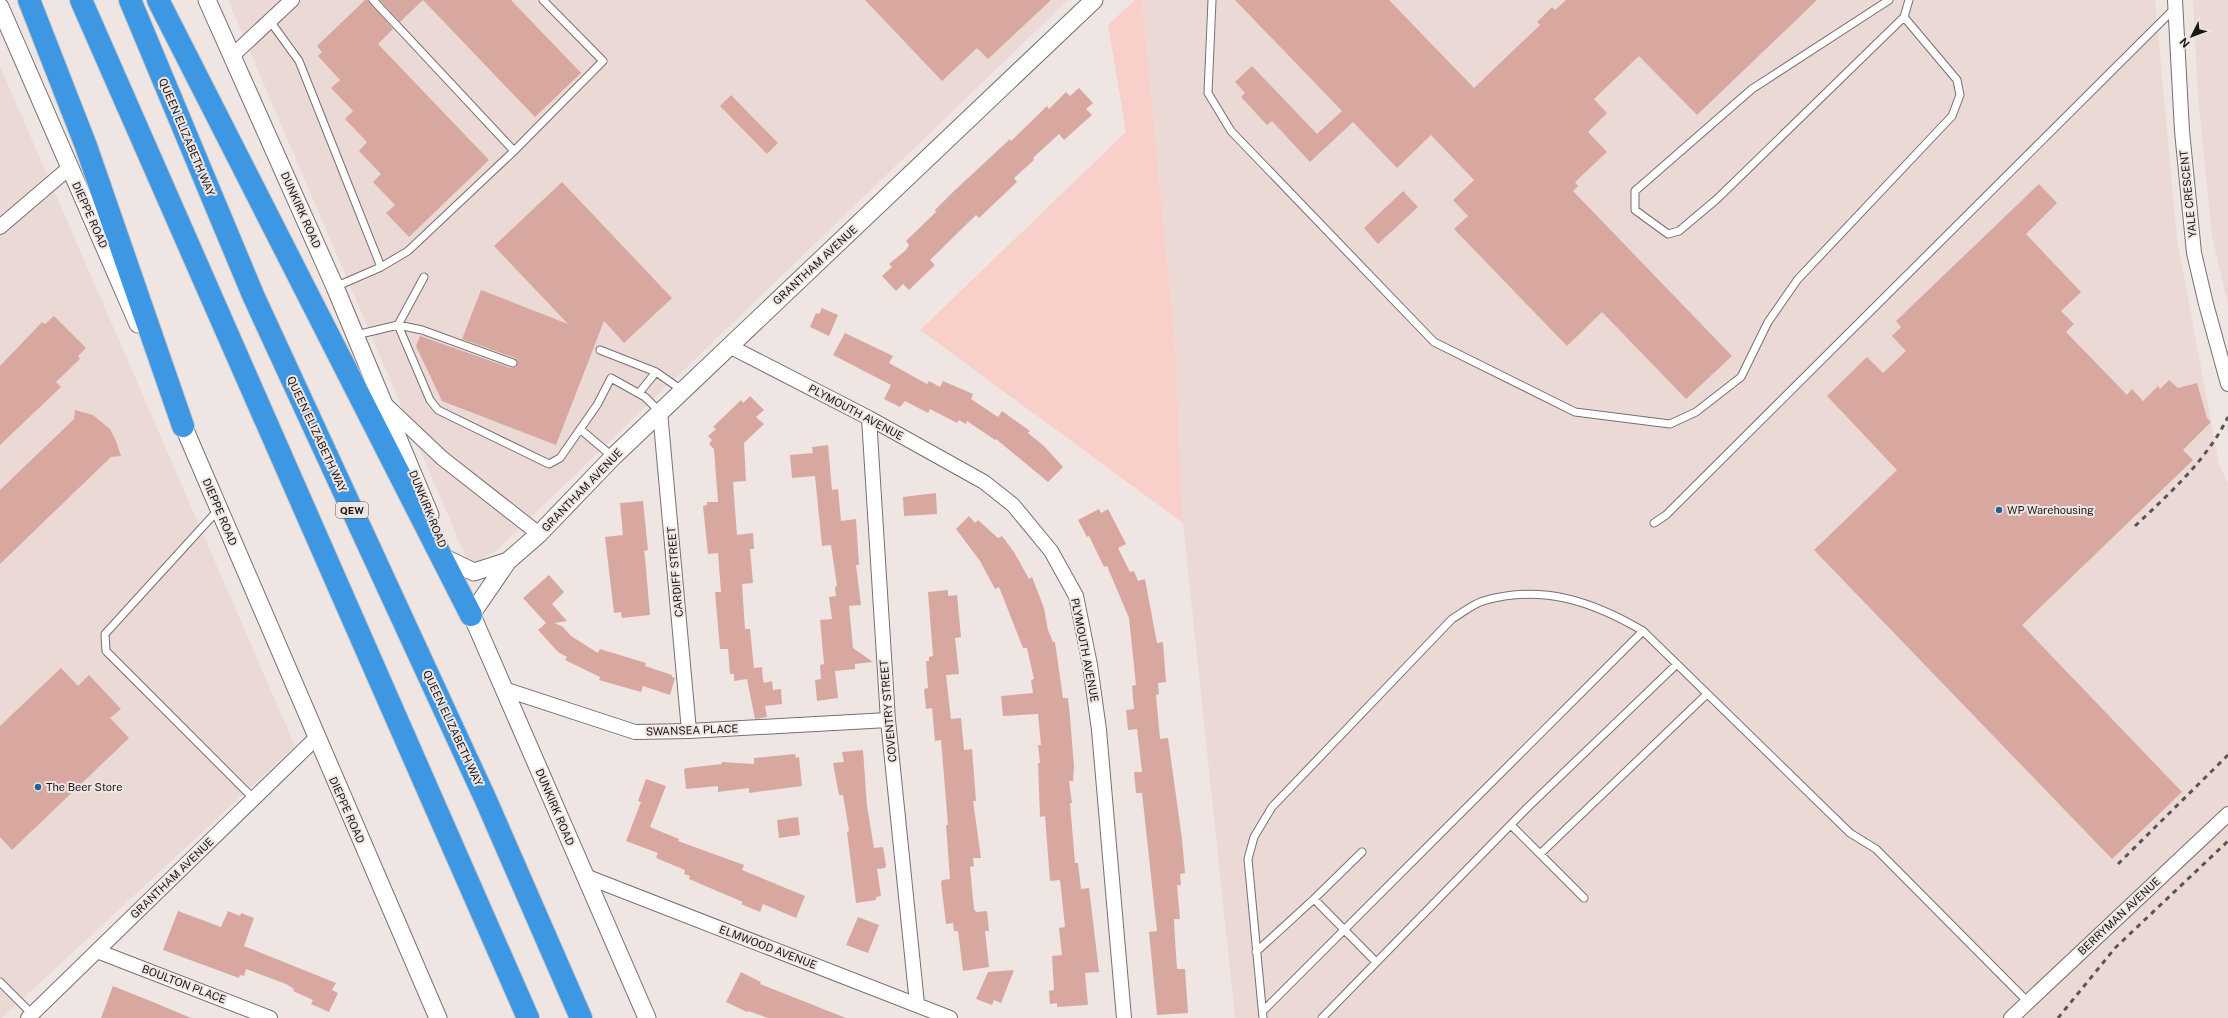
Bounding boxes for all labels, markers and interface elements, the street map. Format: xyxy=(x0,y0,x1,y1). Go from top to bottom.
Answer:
north arrow xyxy=(2172,16,2212,56)
text: N xyxy=(2177,35,2192,50)
street label: QUEEN ELIZABETH WAY xyxy=(157,76,217,198)
street label: YALE CRESCENT xyxy=(2177,149,2199,238)
street label: DUNKIRK ROAD xyxy=(279,170,323,250)
street label: DIEPPE ROAD xyxy=(70,180,110,250)
street label: GRANTHAM AVENUE xyxy=(771,223,860,307)
street label: QUEEN ELIZABETH WAY xyxy=(285,374,349,494)
street label: PLYMOUTH AVENUE xyxy=(807,382,906,442)
street label: GRANTHAM AVENUE xyxy=(539,446,625,534)
street label: DUNKIRK ROAD xyxy=(407,469,449,550)
street label: DIEPPE ROAD xyxy=(200,477,240,548)
road number: QEW xyxy=(336,502,368,518)
place label: WP Warehousing xyxy=(2007,504,2094,516)
marker: WP Warehousing xyxy=(1994,505,2004,515)
street label: CARDIFF STREET xyxy=(665,526,685,618)
street label: PLYMOUTH AVENUE xyxy=(1069,597,1101,703)
street label: COVENTRY STREET xyxy=(878,659,898,763)
street label: QUEEN ELIZABETH WAY xyxy=(421,668,485,788)
street label: SWANSEA PLACE xyxy=(646,722,739,738)
street label: DUNKIRK ROAD xyxy=(533,767,577,848)
street label: DIEPPE ROAD xyxy=(327,775,367,845)
place label: The Beer Store xyxy=(46,781,123,793)
marker: The Beer Store xyxy=(33,782,43,792)
street label: GRANTHAM AVENUE xyxy=(128,835,216,921)
street label: BERRYMAN AVENUE xyxy=(2075,875,2163,957)
street label: ELMWOOD AVENUE xyxy=(718,923,819,971)
street label: BOULTON PLACE xyxy=(140,962,228,1006)

